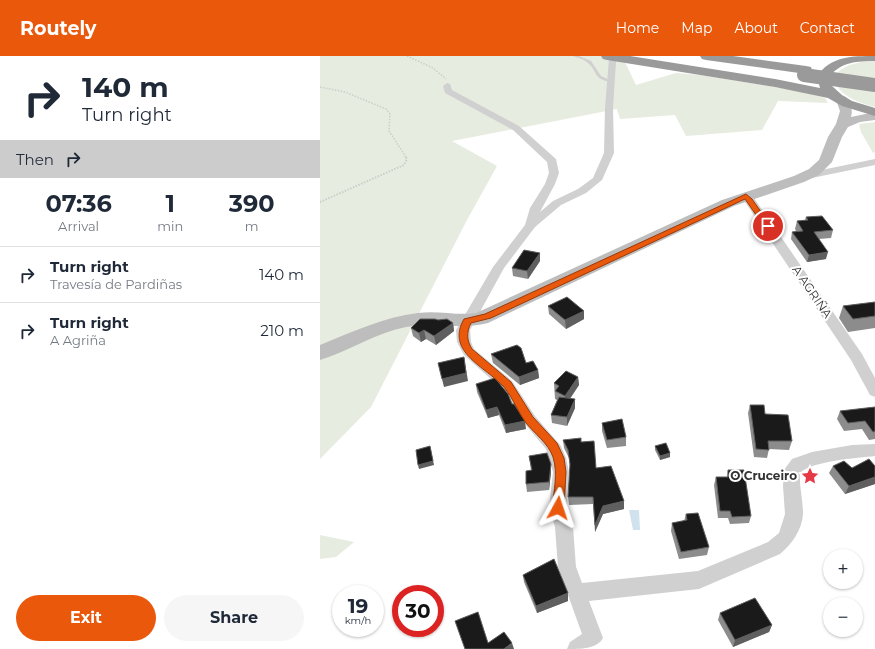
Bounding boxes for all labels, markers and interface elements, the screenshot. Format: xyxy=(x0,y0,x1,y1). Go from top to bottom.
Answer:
text: Routely xyxy=(20,17,96,40)
text: Home xyxy=(616,19,659,37)
text: Map xyxy=(681,19,712,37)
text: About xyxy=(734,19,778,37)
text: Contact xyxy=(800,19,855,37)
text: 140 m xyxy=(82,70,169,104)
icon: right xyxy=(16,72,68,124)
text: Turn right xyxy=(82,104,172,126)
icon: right xyxy=(62,148,84,170)
text: Then xyxy=(16,150,54,169)
text: 07:36 xyxy=(45,189,112,218)
text: 1 xyxy=(166,189,175,218)
text: 390 xyxy=(229,189,275,218)
pin xyxy=(751,209,785,243)
icon: arrive xyxy=(757,215,779,237)
text: Arrival xyxy=(58,218,99,234)
text: min xyxy=(157,218,183,234)
text: m xyxy=(245,218,259,234)
text: Turn right xyxy=(50,257,129,276)
street label: A AGRIÑA xyxy=(789,263,836,321)
icon: right xyxy=(16,264,38,286)
text: 140 m xyxy=(259,265,304,284)
text: Travesía de Pardiñas xyxy=(50,276,182,292)
text: Turn right xyxy=(50,313,129,332)
icon: right xyxy=(16,320,38,342)
text: 210 m xyxy=(260,321,304,340)
text: A Agriña xyxy=(50,332,106,348)
place icon: O Cruceiro xyxy=(800,466,820,486)
place label: O Cruceiro xyxy=(730,468,797,483)
position arrow xyxy=(537,487,579,529)
map controls xyxy=(823,549,863,637)
button: + xyxy=(823,549,863,589)
speed limit sign: 30 xyxy=(392,585,444,637)
text: 19 xyxy=(348,594,368,618)
button: Exit xyxy=(16,595,156,641)
button: Share xyxy=(164,595,304,641)
button: − xyxy=(823,597,863,637)
text: km/h xyxy=(345,614,371,627)

